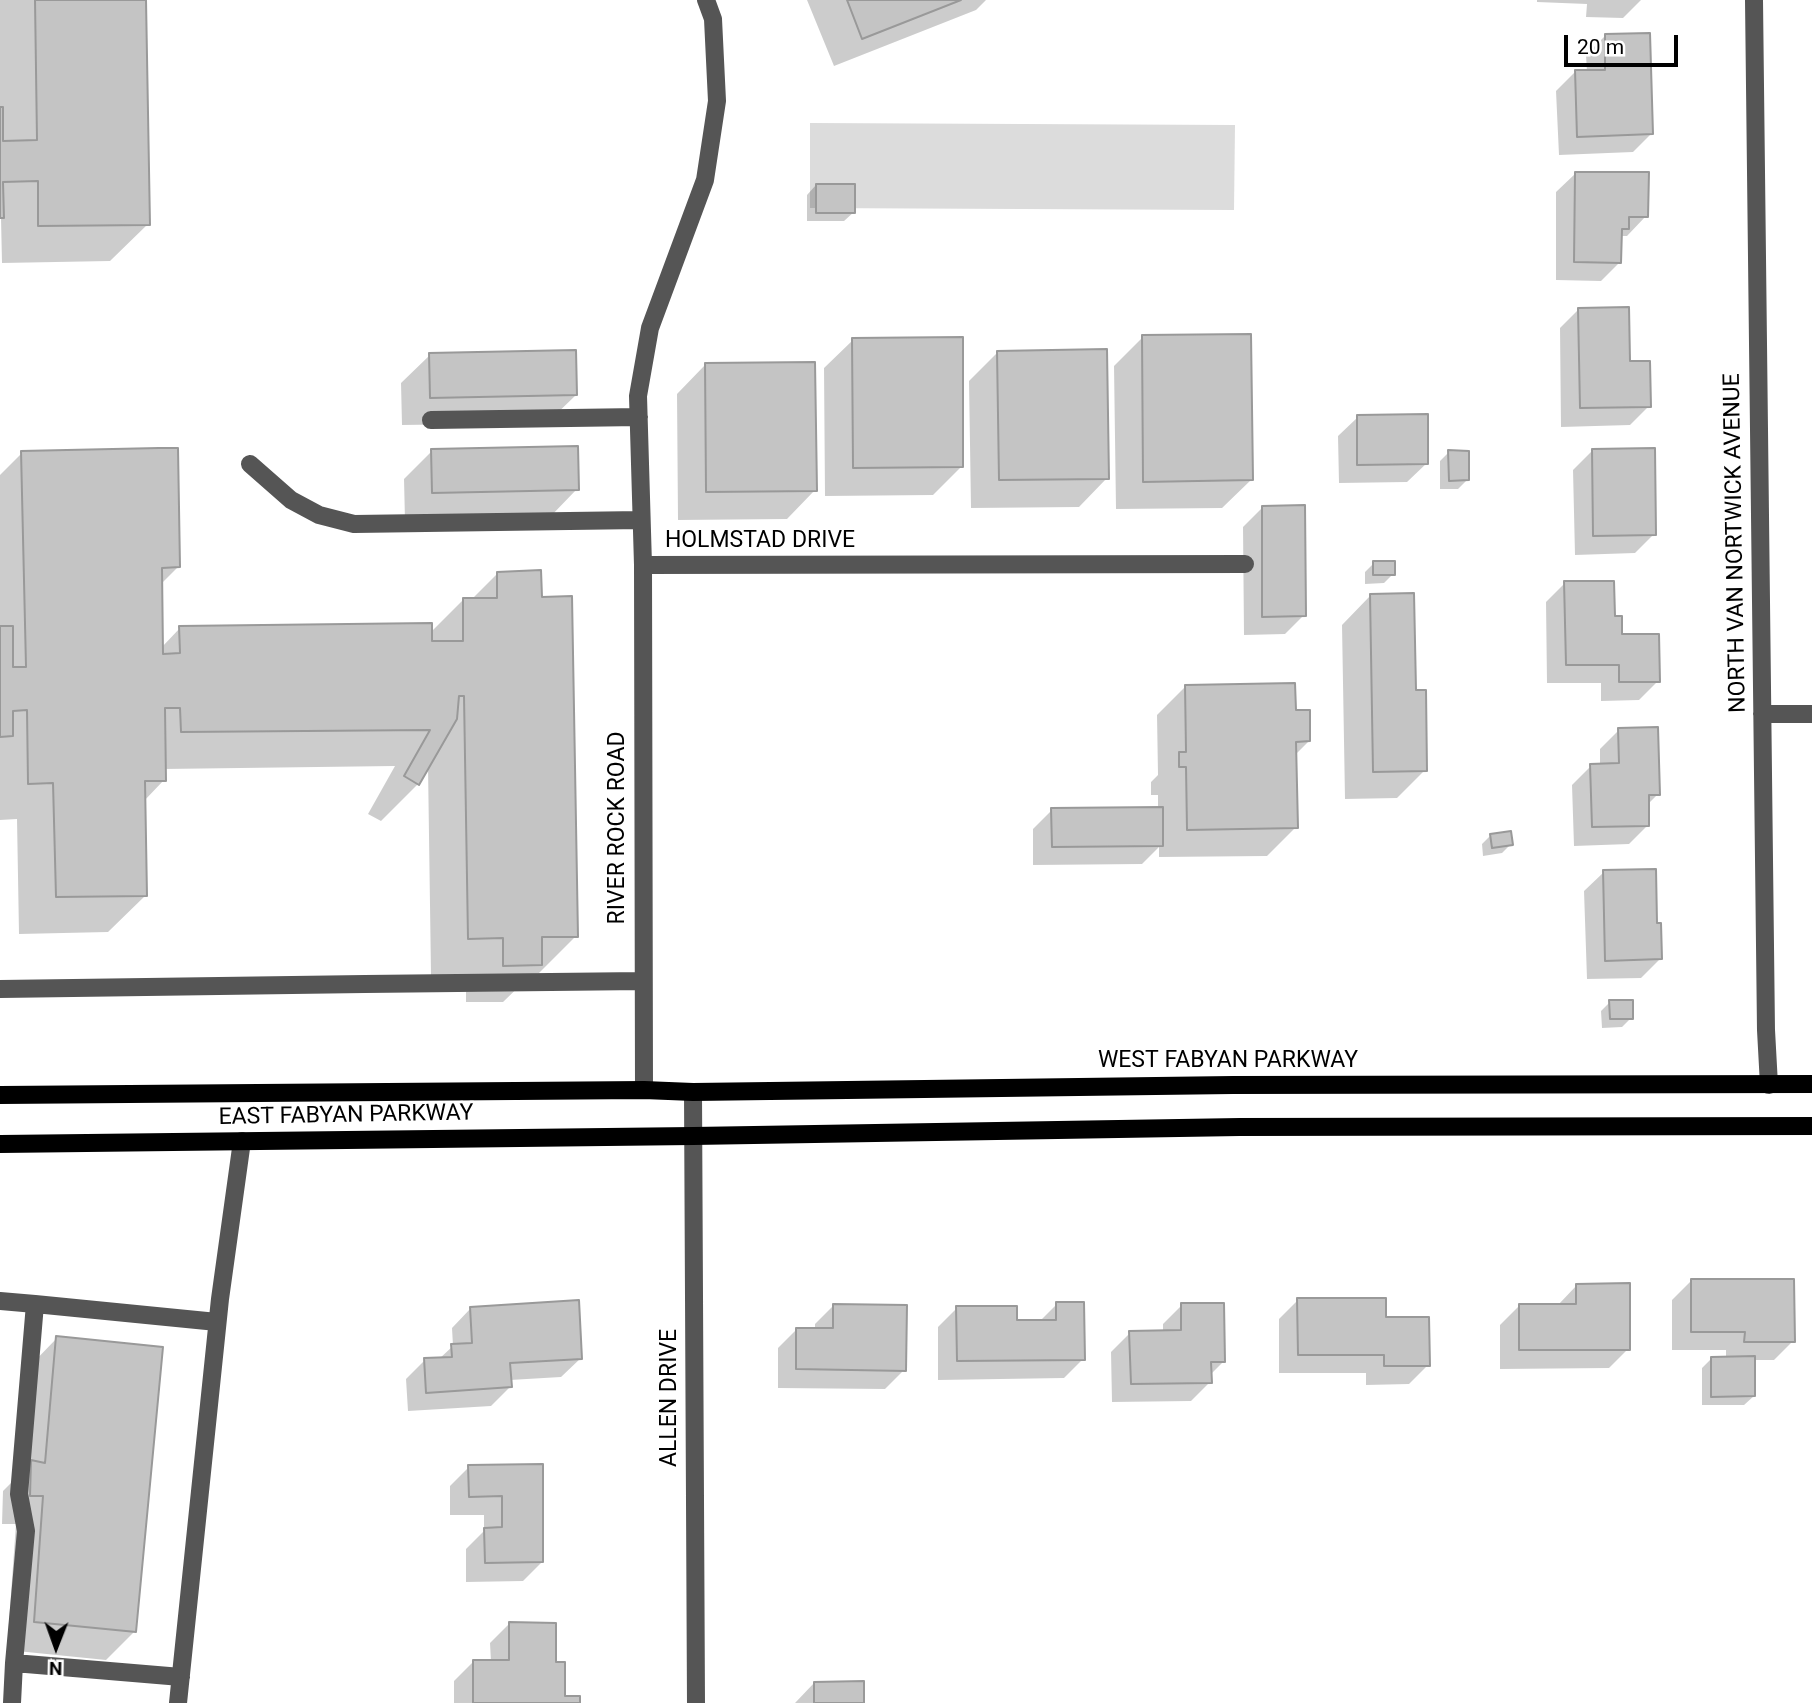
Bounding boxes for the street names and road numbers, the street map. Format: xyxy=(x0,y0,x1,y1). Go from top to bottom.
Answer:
street label: NORTH VAN NORTWICK AVENUE xyxy=(1719,373,1753,713)
street label: HOLMSTAD DRIVE xyxy=(665,527,855,555)
street label: RIVER ROCK ROAD xyxy=(604,732,632,924)
street label: WEST FABYAN PARKWAY xyxy=(1098,1047,1358,1075)
street label: EAST FABYAN PARKWAY xyxy=(218,1100,474,1132)
street label: ALLEN DRIVE xyxy=(656,1329,684,1467)

